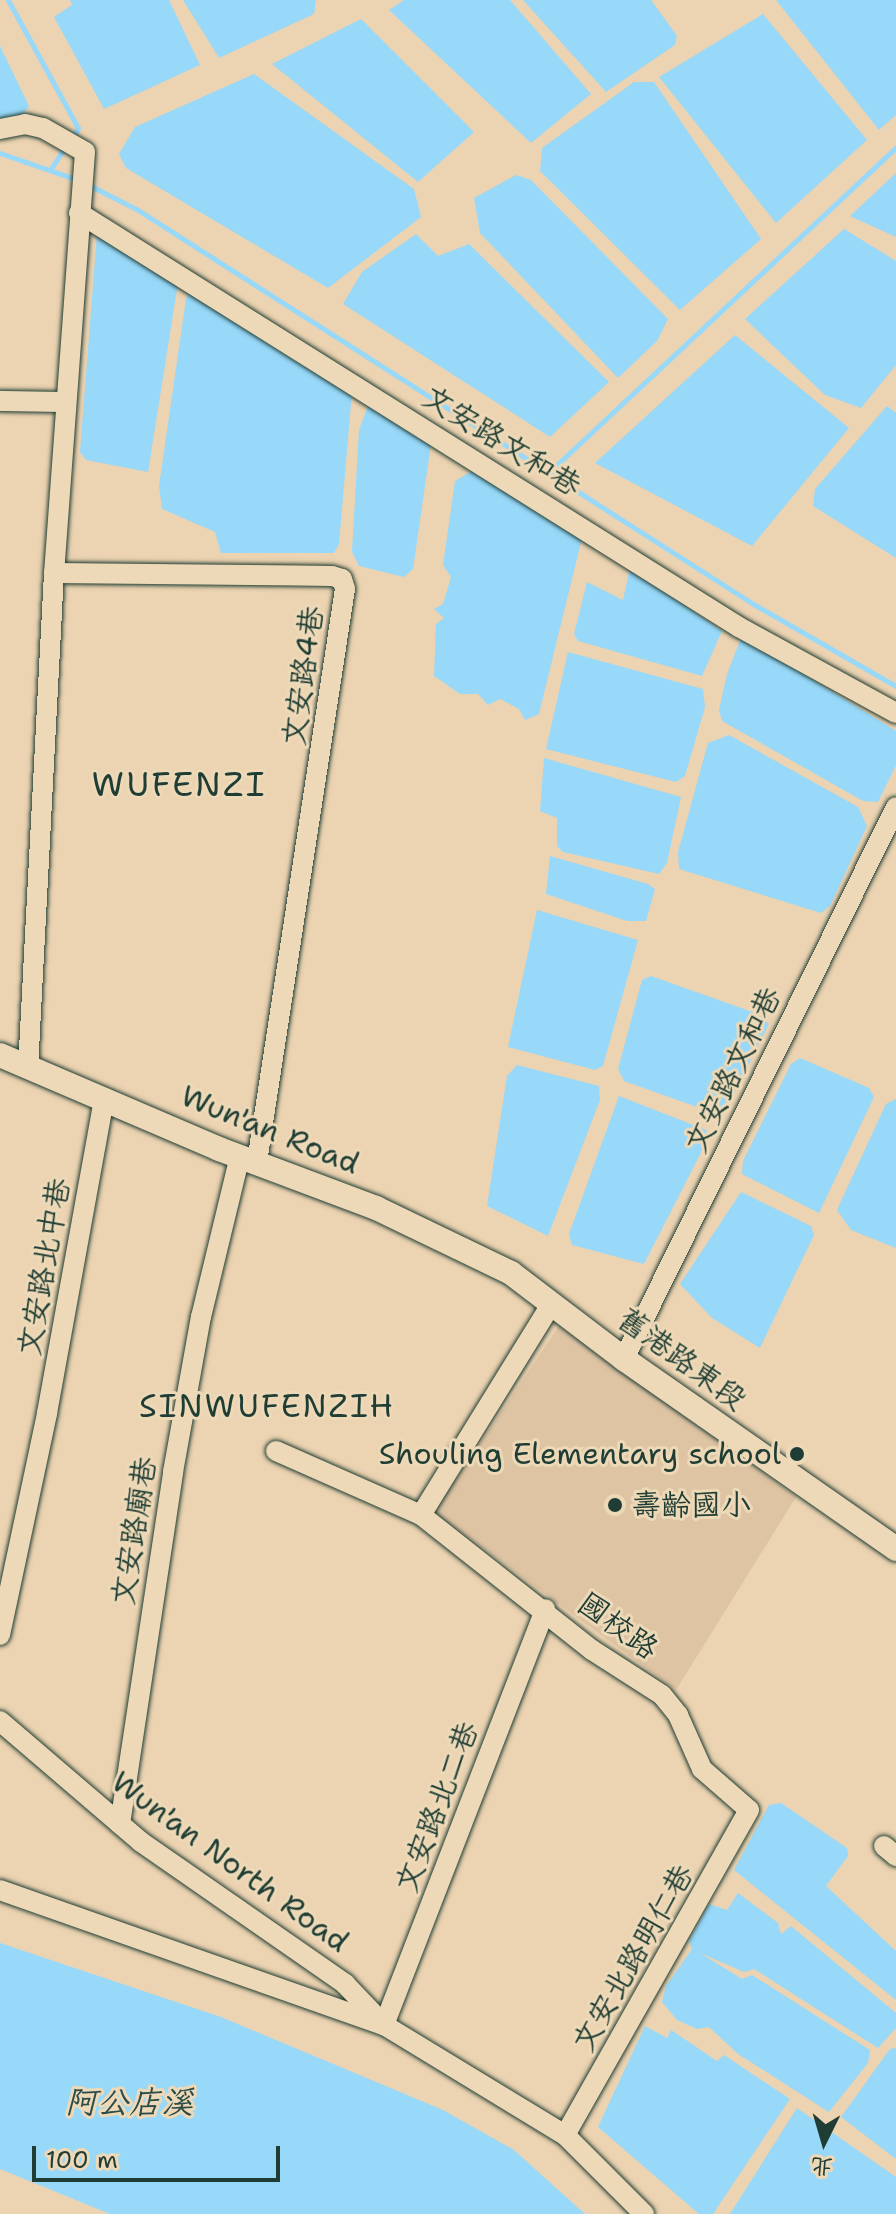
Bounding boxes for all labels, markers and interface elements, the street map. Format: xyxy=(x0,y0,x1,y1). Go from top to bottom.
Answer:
street label: 文安路文和巷 xyxy=(416,378,588,504)
street label: 文安路4巷 xyxy=(275,604,331,748)
district label: WUFENZI xyxy=(92,765,266,805)
street label: 文安路文和巷 xyxy=(677,981,789,1159)
street label: Wun'an Road xyxy=(176,1078,364,1182)
street label: 文安路北中巷 xyxy=(11,1175,77,1359)
street label: 舊港路東段 xyxy=(611,1300,753,1418)
district label: SINWUFENZIH xyxy=(139,1387,395,1425)
place label: Shouling Elementary school xyxy=(379,1436,781,1472)
marker: Shouling Elementary school xyxy=(788,1445,806,1463)
street label: 文安路廟巷 xyxy=(104,1454,164,1608)
place label: 壽齡國小 xyxy=(631,1487,751,1523)
marker: 壽齡國小 xyxy=(606,1496,624,1514)
street label: 國校路 xyxy=(571,1585,665,1667)
street label: 文安路北二巷 xyxy=(388,1717,486,1897)
street label: Wun'an North Road xyxy=(104,1764,356,1960)
street label: 文安北路明仁巷 xyxy=(565,1858,701,2058)
water label: 阿公店溪 xyxy=(65,2083,193,2121)
north arrow xyxy=(784,2102,864,2182)
scale bar xyxy=(36,2130,284,2180)
text: 100 m xyxy=(46,2144,118,2176)
text: 北 xyxy=(810,2151,834,2182)

